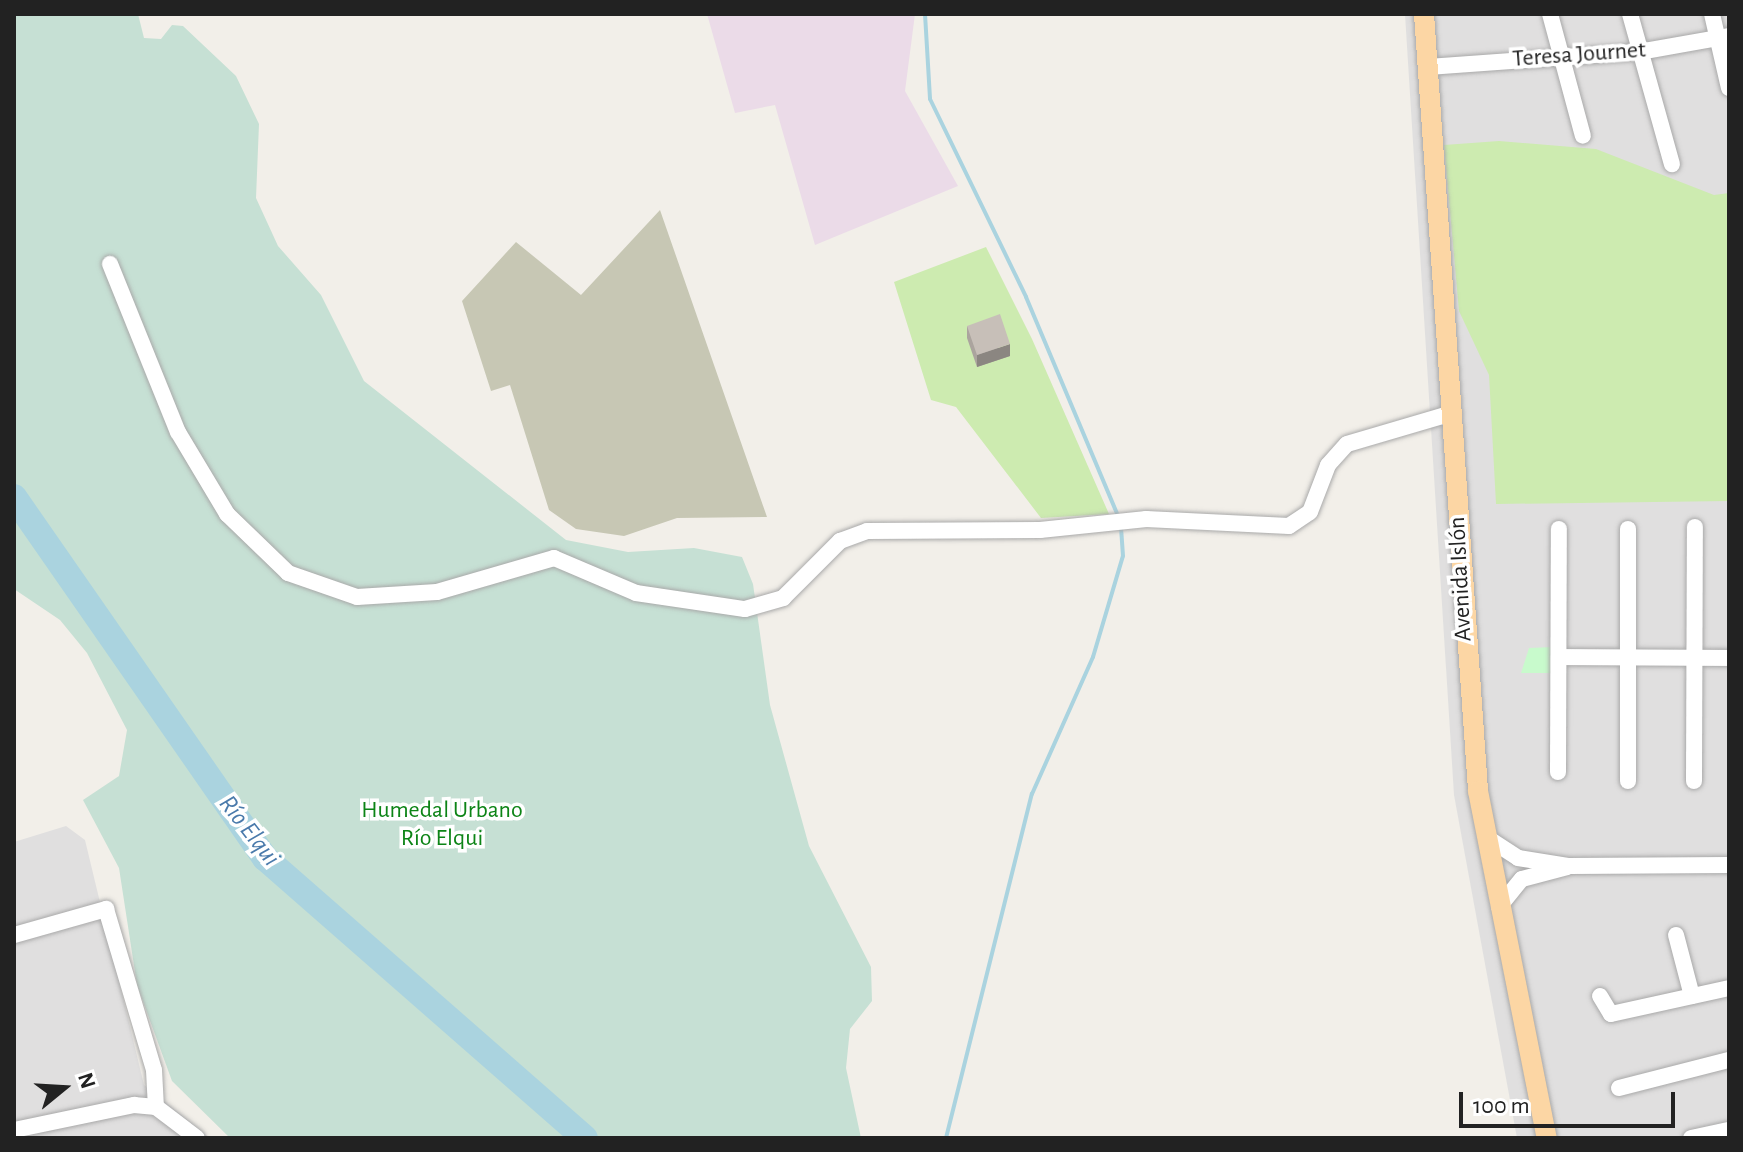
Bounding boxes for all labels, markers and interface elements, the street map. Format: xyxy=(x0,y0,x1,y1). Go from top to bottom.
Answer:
street label: Teresa Journet xyxy=(1511,36,1647,74)
street label: Avenida Islón xyxy=(1443,516,1479,642)
water label: Río Elqui xyxy=(212,789,286,873)
park label: Humedal Urbano Río Elqui xyxy=(361,797,523,853)
north arrow xyxy=(24,1048,104,1128)
text: N xyxy=(74,1070,100,1091)
scale bar xyxy=(1463,1076,1679,1126)
text: 100 m xyxy=(1473,1094,1530,1118)

